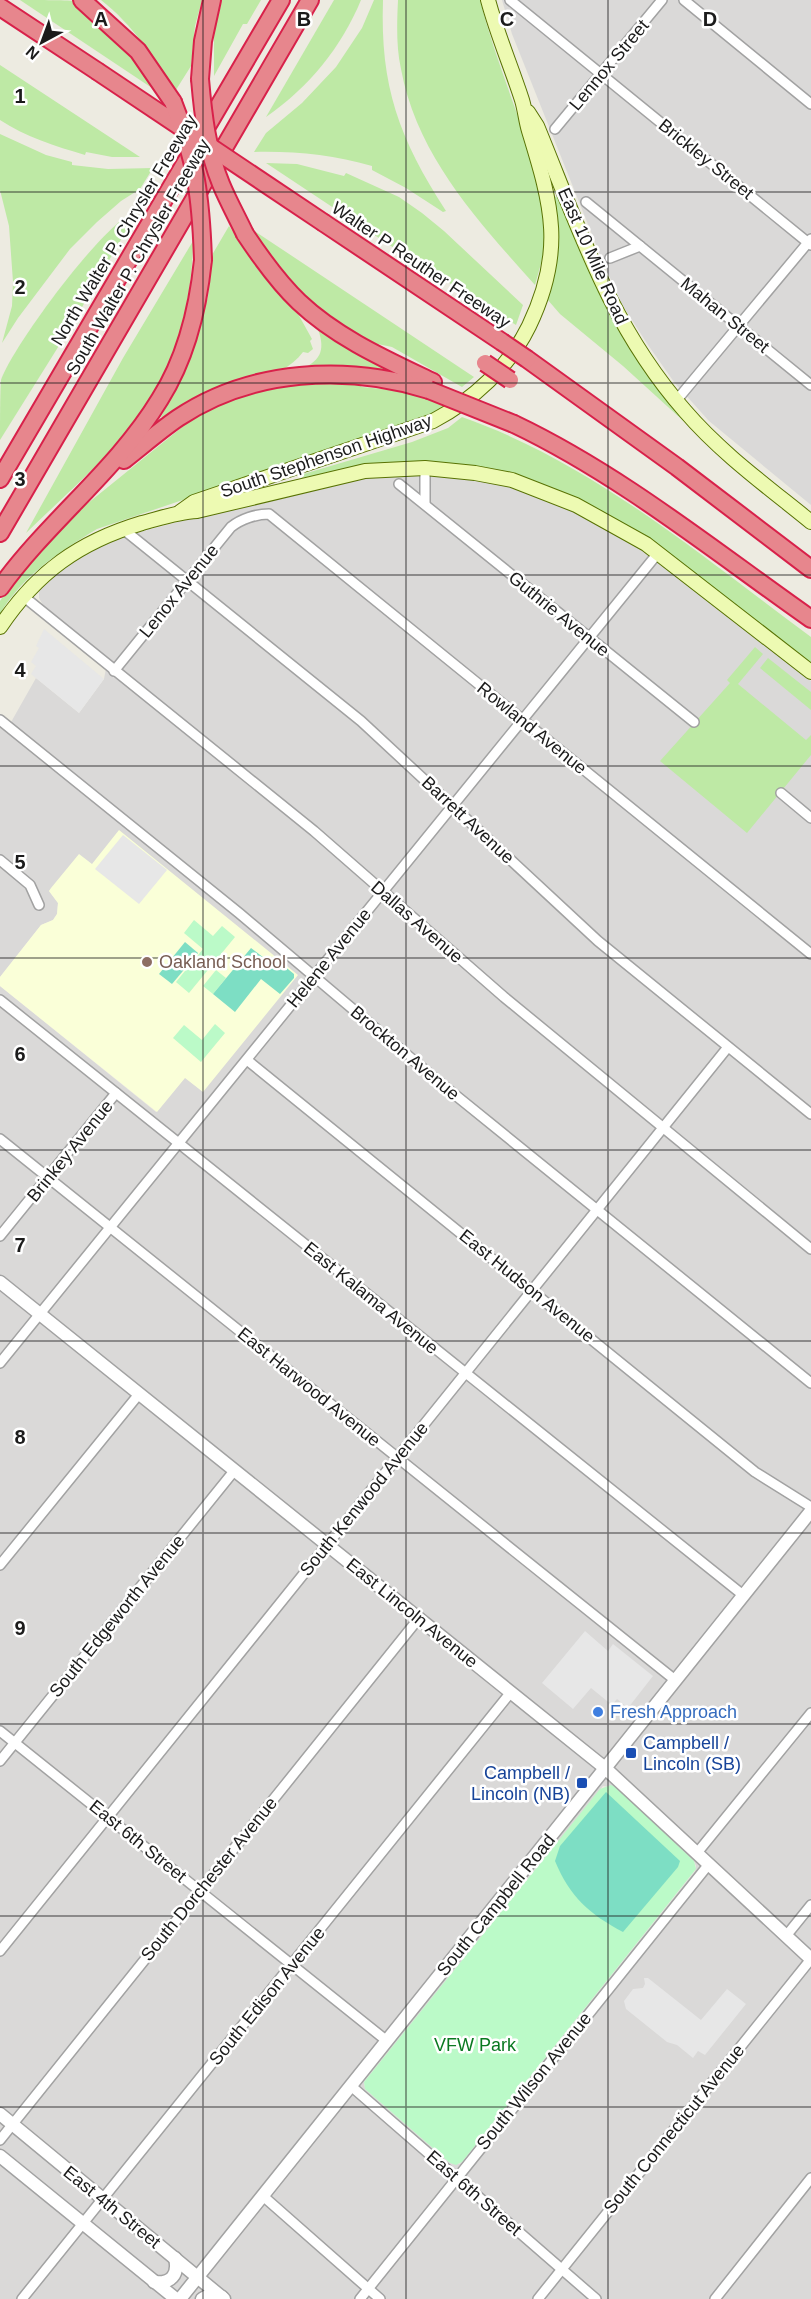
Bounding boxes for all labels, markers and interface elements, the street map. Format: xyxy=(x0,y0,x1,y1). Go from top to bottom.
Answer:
text: A xyxy=(94,8,108,30)
text: B xyxy=(297,8,311,30)
text: C xyxy=(500,8,514,30)
text: D xyxy=(703,8,717,30)
north arrow xyxy=(12,12,72,72)
street label: Lennox Street xyxy=(565,16,653,114)
text: N xyxy=(23,43,42,63)
text: 1 xyxy=(14,85,26,107)
street label: North Walter P. Chrysler Freeway xyxy=(47,111,201,349)
street label: Brickley Street xyxy=(655,115,757,203)
street label: South Walter P. Chrysler Freeway xyxy=(62,135,214,379)
street label: East 10 Mile Road xyxy=(554,185,632,327)
street label: Walter P Reuther Freeway xyxy=(328,198,514,332)
street label: Mahan Street xyxy=(677,273,773,357)
text: 2 xyxy=(14,276,26,298)
street label: South Stephenson Highway xyxy=(218,410,434,502)
text: 3 xyxy=(14,468,26,490)
street label: Lenox Avenue xyxy=(135,540,223,642)
street label: Guthrie Avenue xyxy=(505,567,613,661)
text: 4 xyxy=(14,659,26,681)
street label: Rowland Avenue xyxy=(473,678,591,778)
street label: Barrett Avenue xyxy=(418,772,518,868)
text: 5 xyxy=(14,851,26,873)
street label: Dallas Avenue xyxy=(367,877,467,967)
street label: Helene Avenue xyxy=(283,904,375,1012)
place label: Oakland School xyxy=(159,952,286,972)
marker: Oakland School xyxy=(140,955,154,969)
street label: Brockton Avenue xyxy=(347,1002,463,1104)
text: 6 xyxy=(14,1043,26,1065)
street label: Brinkey Avenue xyxy=(23,1096,117,1206)
street label: East Hudson Avenue xyxy=(456,1225,598,1347)
text: 7 xyxy=(14,1234,26,1256)
street label: East Kalama Avenue xyxy=(300,1238,442,1358)
street label: East Harwood Avenue xyxy=(234,1323,384,1451)
street label: South Kenwood Avenue xyxy=(296,1418,432,1580)
text: 8 xyxy=(14,1426,26,1448)
street label: South Edgeworth Avenue xyxy=(45,1531,189,1701)
street label: East Lincoln Avenue xyxy=(342,1554,482,1672)
text: 9 xyxy=(14,1617,26,1639)
place label: Fresh Approach xyxy=(610,1702,737,1722)
marker: Fresh Approach xyxy=(591,1705,605,1719)
place label: Campbell / Lincoln (SB) xyxy=(643,1733,741,1774)
marker: Campbell / Lincoln (SB) xyxy=(624,1746,638,1760)
place label: Campbell / Lincoln (NB) xyxy=(471,1763,570,1804)
marker: Campbell / Lincoln (NB) xyxy=(575,1776,589,1790)
street label: South Dorchester Avenue xyxy=(137,1793,281,1965)
street label: East 6th Street xyxy=(85,1796,191,1886)
street label: South Campbell Road xyxy=(433,1830,559,1980)
street label: South Edison Avenue xyxy=(205,1923,329,2069)
street label: South Wilson Avenue xyxy=(472,2008,596,2154)
park label: VFW Park xyxy=(434,2035,517,2055)
street label: South Connecticut Avenue xyxy=(600,2040,748,2218)
street label: East 6th Street xyxy=(423,2146,525,2240)
street label: East 4th Street xyxy=(59,2162,165,2252)

